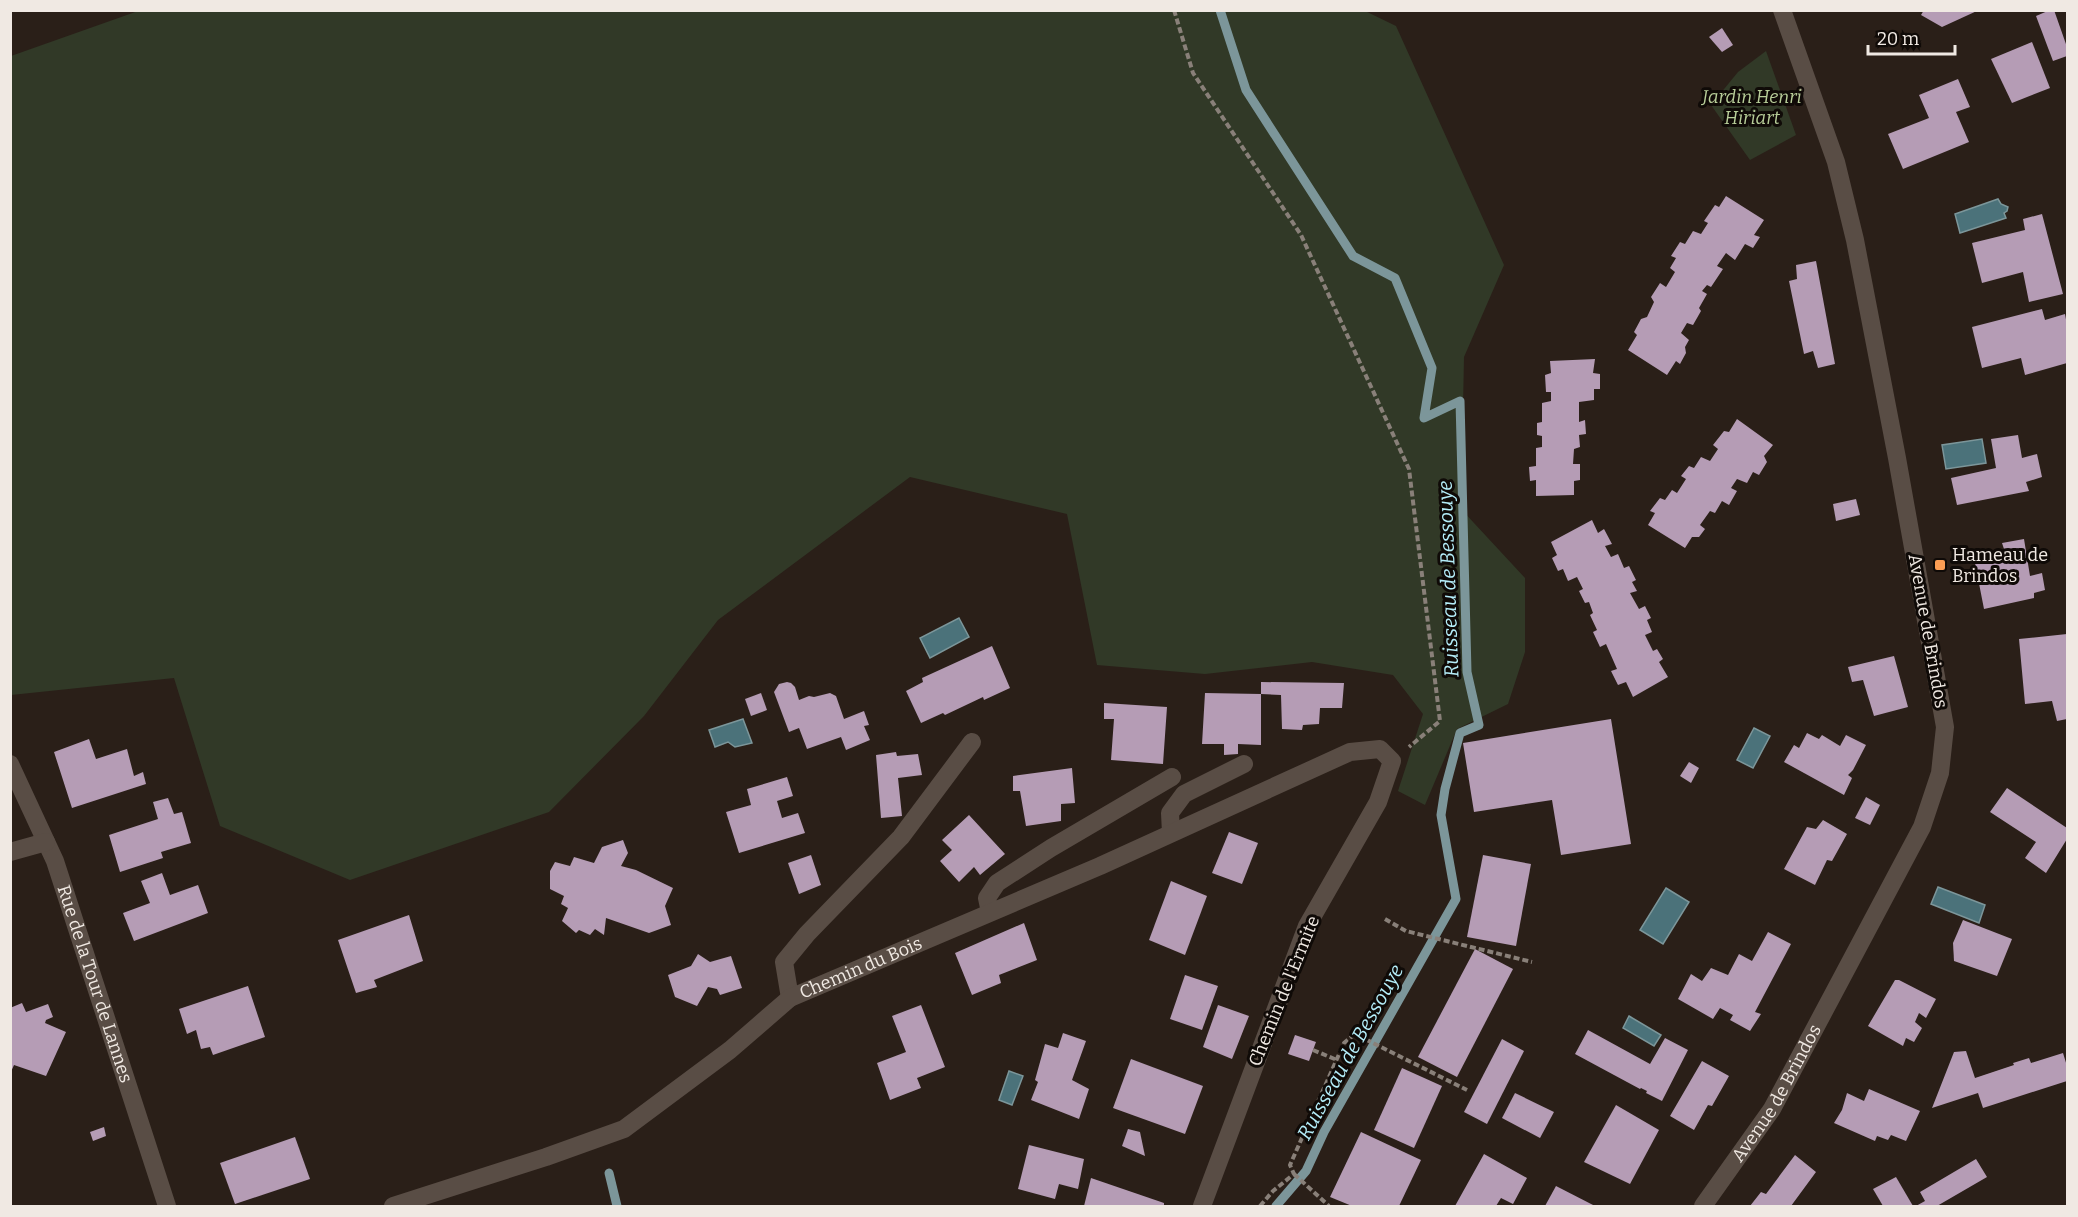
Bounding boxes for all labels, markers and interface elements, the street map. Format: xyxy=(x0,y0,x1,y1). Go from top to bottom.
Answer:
scale bar xyxy=(1868,18,1955,56)
text: 20 m xyxy=(1877,28,1919,50)
park label: Jardin Henri Hiriart xyxy=(1700,86,1802,129)
water label: Ruisseau de Bessouye xyxy=(1433,480,1463,678)
place label: Hameau de Brindos xyxy=(1952,544,2048,587)
street label: Avenue de Brindos xyxy=(1904,552,1952,710)
marker: Hameau de Brindos xyxy=(1933,558,1947,572)
street label: Rue de la Tour de Lannes xyxy=(53,882,137,1085)
street label: Chemin de l'Ermite xyxy=(1244,913,1324,1069)
street label: Chemin du Bois xyxy=(796,932,925,1004)
water label: Ruisseau de Bessouye xyxy=(1292,960,1408,1144)
street label: Avenue de Brindos xyxy=(1727,1021,1826,1166)

